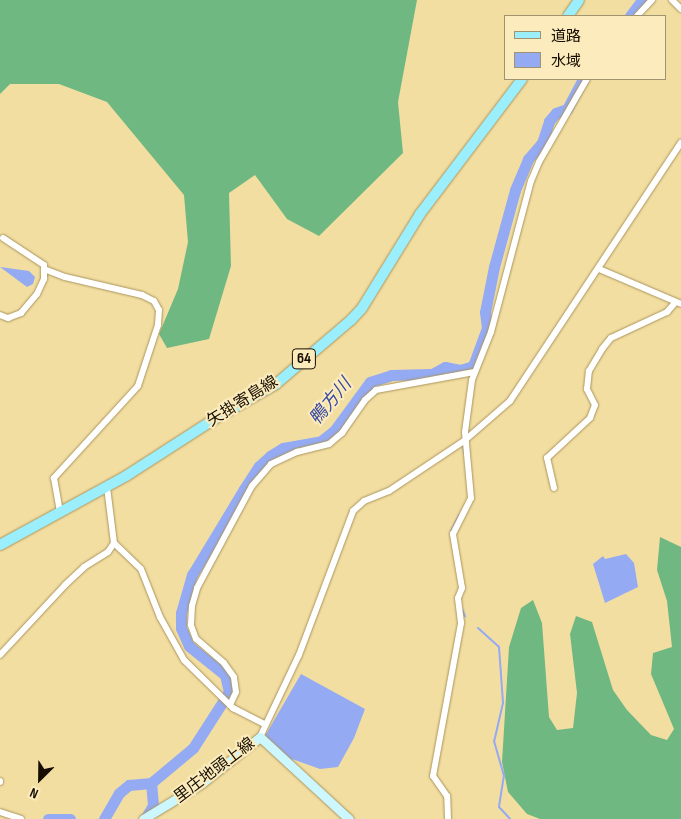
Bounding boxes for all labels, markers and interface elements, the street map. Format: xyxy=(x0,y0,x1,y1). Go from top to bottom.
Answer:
legend xyxy=(503,15,666,80)
text: 道路 xyxy=(551,27,581,46)
text: 水域 xyxy=(551,52,581,71)
road number: 64 xyxy=(292,346,316,372)
street label: 矢掛寄島線 xyxy=(204,373,282,431)
water label: 鴨方川 xyxy=(305,374,357,430)
street label: 里庄地頭上線 xyxy=(171,734,259,808)
north arrow xyxy=(15,754,65,804)
text: N xyxy=(27,784,41,803)

